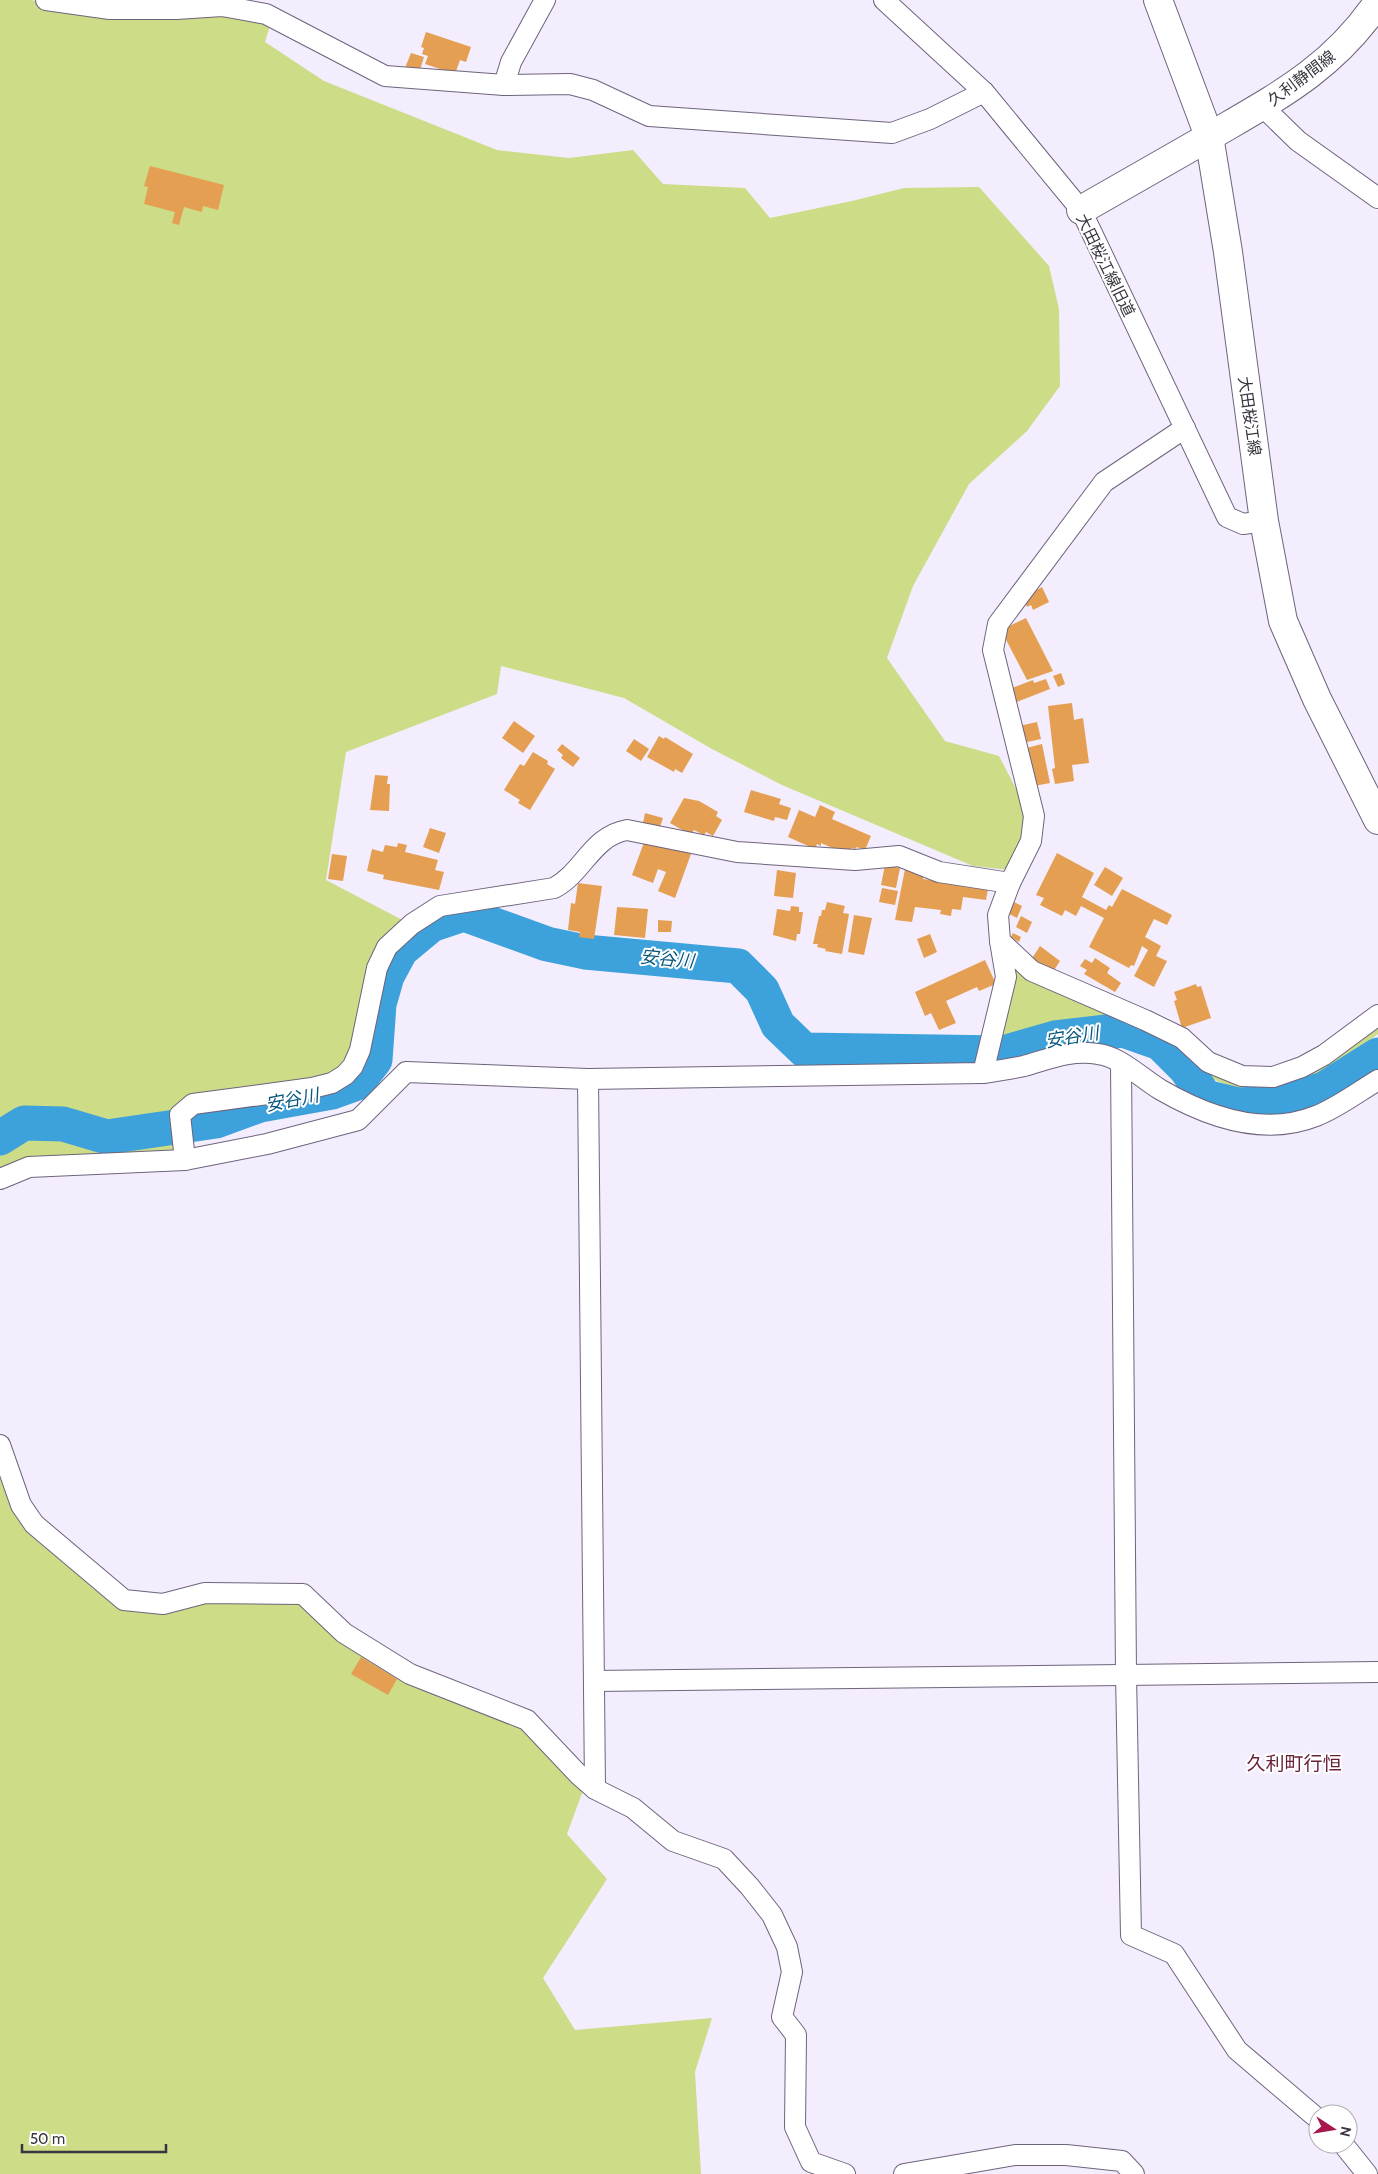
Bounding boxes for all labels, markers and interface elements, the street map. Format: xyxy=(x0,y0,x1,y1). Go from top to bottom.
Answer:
street label: 久利静間線 xyxy=(1264,47,1339,110)
street label: 大田桜江線旧道 xyxy=(1072,211,1139,320)
street label: 大田桜江線 xyxy=(1235,375,1264,457)
water label: 安谷川 xyxy=(639,946,697,972)
water label: 安谷川 xyxy=(1044,1022,1102,1052)
water label: 安谷川 xyxy=(263,1084,323,1116)
district label: 久利町行恒 xyxy=(1246,1752,1342,1775)
north arrow xyxy=(1308,2104,1358,2154)
scale bar xyxy=(22,2122,166,2154)
text: N xyxy=(1336,2125,1356,2138)
text: 50 m xyxy=(30,2130,65,2148)

